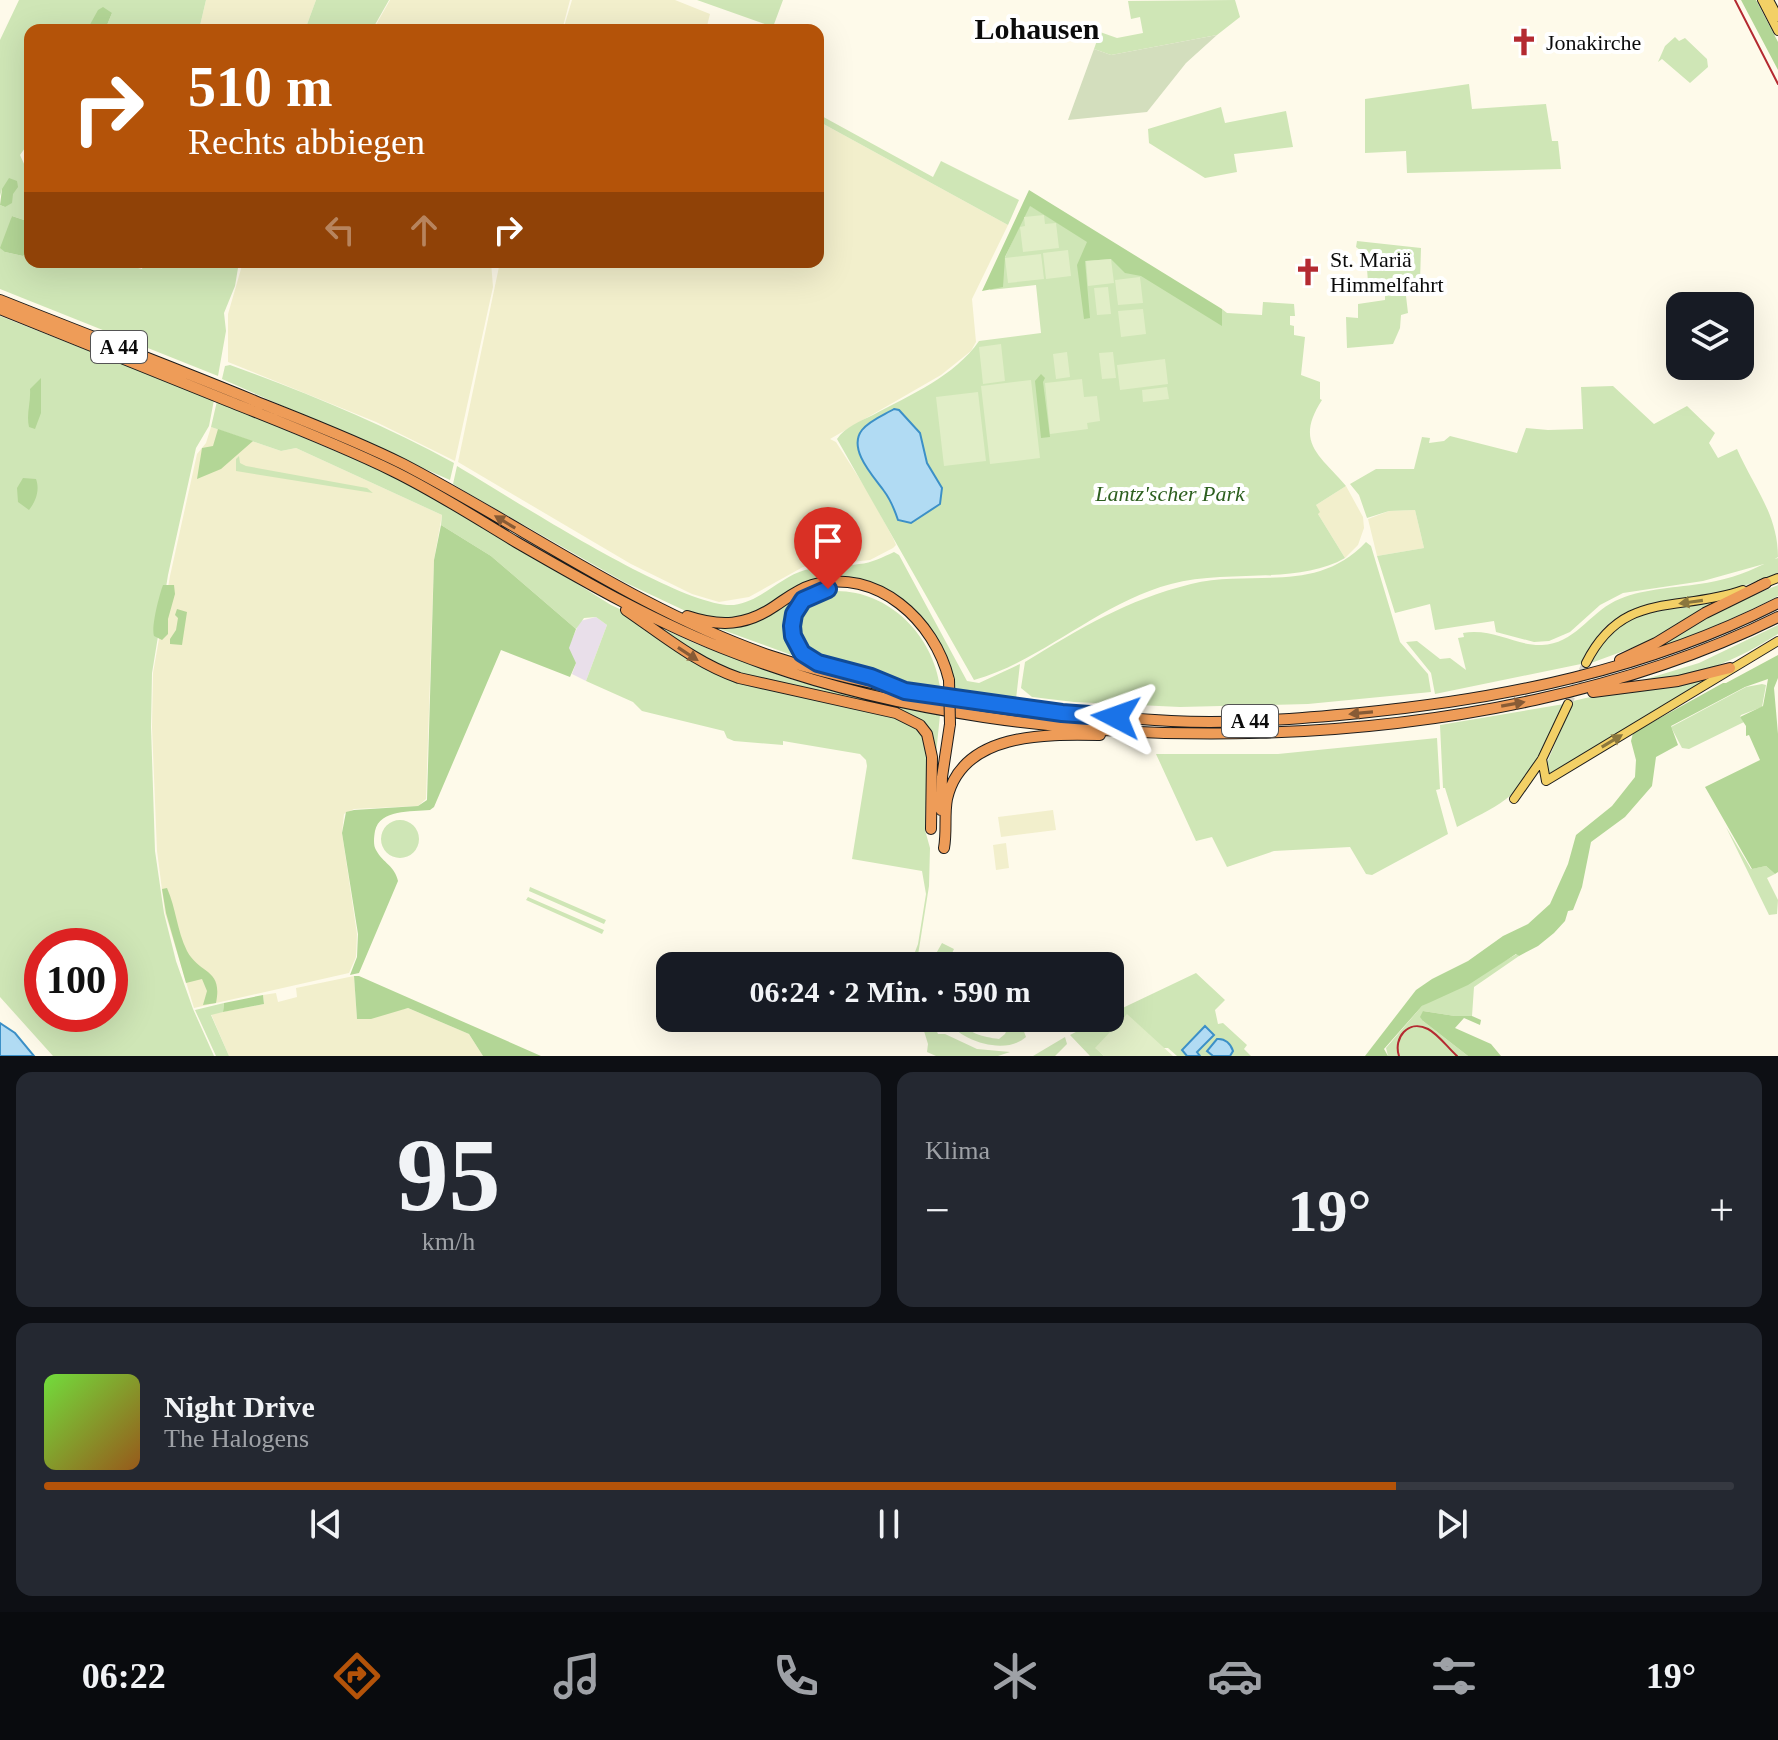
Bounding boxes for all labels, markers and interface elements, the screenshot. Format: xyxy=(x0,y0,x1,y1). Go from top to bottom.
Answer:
district label: Lohausen xyxy=(974,12,1100,45)
church icon: Jonakirche xyxy=(1509,27,1539,57)
place label: Jonakirche xyxy=(1546,30,1641,55)
icon: right xyxy=(56,56,160,160)
text: 510 m xyxy=(188,56,333,118)
text: Rechts abbiegen xyxy=(188,122,425,162)
icon: left xyxy=(318,208,362,252)
icon: ahead xyxy=(402,208,446,252)
icon: right xyxy=(486,208,530,252)
place label: St. Mariä Himmelfahrt xyxy=(1330,247,1444,297)
church icon: St. Mariä Himmelfahrt xyxy=(1293,257,1323,287)
map controls xyxy=(1666,292,1754,380)
button: layers xyxy=(1666,292,1754,380)
road number: A 44 xyxy=(91,331,147,363)
park label: Lantz'scher Park xyxy=(1094,481,1246,506)
pin xyxy=(794,507,862,589)
one-way arrow xyxy=(494,515,517,529)
icon: arrive xyxy=(806,519,850,563)
one-way arrow xyxy=(1678,596,1703,609)
one-way arrow xyxy=(677,647,698,662)
position arrow xyxy=(1074,675,1158,759)
one-way arrow xyxy=(1501,697,1526,709)
road number: A 44 xyxy=(1222,705,1278,737)
one-way arrow xyxy=(1348,707,1373,720)
one-way arrow xyxy=(1601,734,1623,748)
speed limit sign: 100 xyxy=(24,928,128,1032)
text: 06:24 · 2 Min. · 590 m xyxy=(750,975,1030,1008)
text: 95 xyxy=(397,1117,501,1232)
text: Klima xyxy=(925,1136,990,1165)
text: 19° xyxy=(1288,1178,1372,1244)
text: − xyxy=(925,1186,950,1235)
text: + xyxy=(1709,1186,1734,1235)
text: km/h xyxy=(422,1227,475,1256)
text: Night Drive xyxy=(164,1390,315,1423)
text: The Halogens xyxy=(164,1424,309,1453)
icon: previous xyxy=(304,1502,348,1546)
icon: pause xyxy=(867,1502,911,1546)
icon: next xyxy=(1430,1502,1474,1546)
icon: directions xyxy=(329,1648,385,1704)
icon: music xyxy=(549,1648,605,1704)
icon: phone xyxy=(768,1648,824,1704)
icon: climate xyxy=(987,1648,1043,1704)
icon: car xyxy=(1207,1648,1263,1704)
icon: filters xyxy=(1426,1648,1482,1704)
text: 06:22 xyxy=(82,1656,166,1696)
text: 19° xyxy=(1646,1656,1696,1696)

